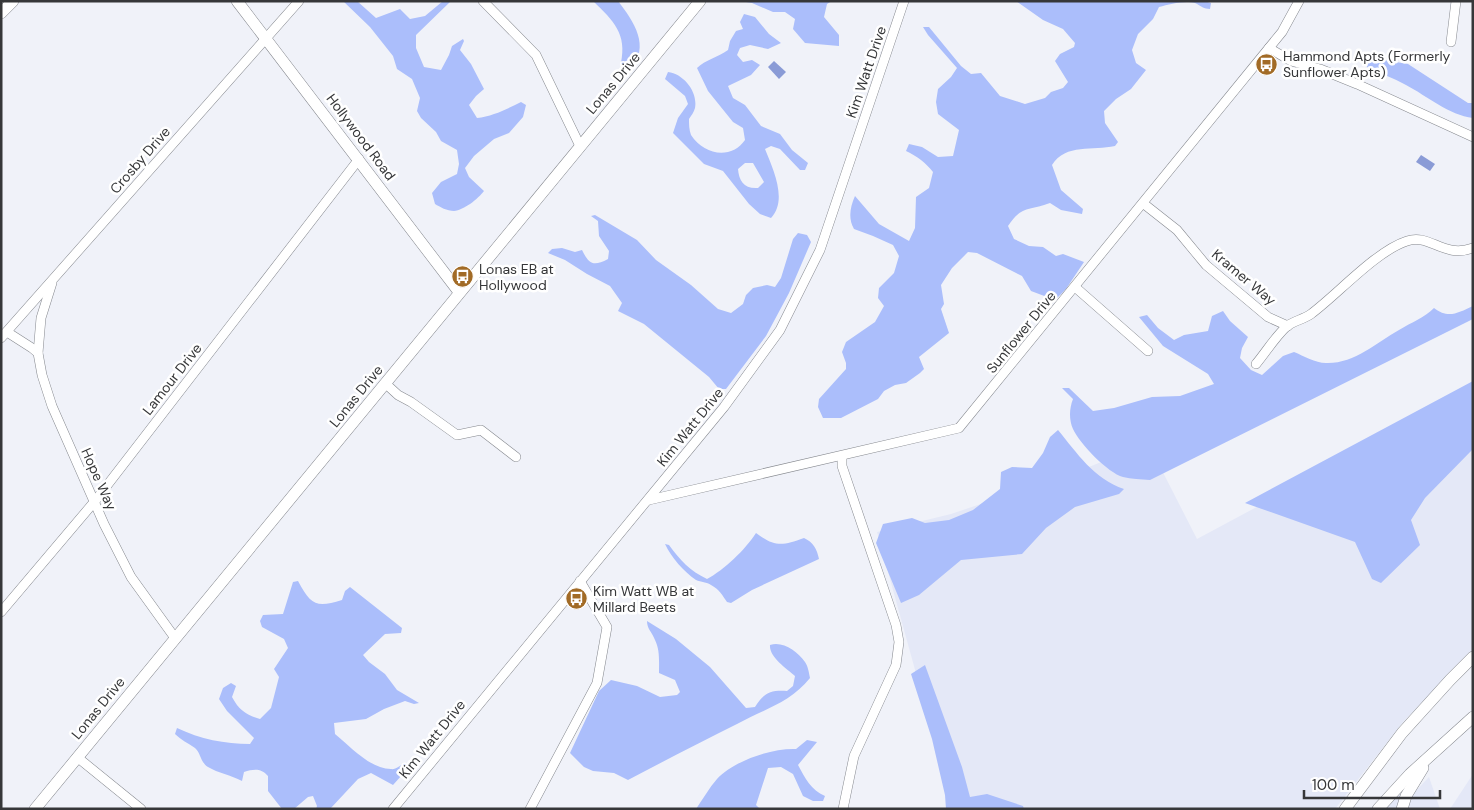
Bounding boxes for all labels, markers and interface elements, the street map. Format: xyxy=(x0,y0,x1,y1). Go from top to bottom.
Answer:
street label: Kim Watt Drive xyxy=(842,24,890,120)
place label: Hammond Apts (Formerly Sunflower Apts) xyxy=(1283,47,1451,81)
street label: Lonas Drive xyxy=(582,48,644,117)
bus stop icon: Hammond Apts (Formerly Sunflower Apts) xyxy=(1255,52,1279,76)
street label: Hollywood Road xyxy=(323,90,399,184)
street label: Crosby Drive xyxy=(106,123,174,197)
street label: Kramer Way xyxy=(1208,245,1280,309)
place label: Lonas EB at Hollywood xyxy=(479,260,554,294)
bus stop icon: Lonas EB at Hollywood xyxy=(451,265,475,289)
street label: Sunflower Drive xyxy=(982,287,1060,377)
street label: Lamour Drive xyxy=(138,340,206,418)
street label: Lonas Drive xyxy=(325,361,387,431)
street label: Kim Watt Drive xyxy=(653,384,727,470)
street label: Hope Way xyxy=(77,445,121,513)
place label: Kim Watt WB at Millard Beets xyxy=(593,582,694,616)
bus stop icon: Kim Watt WB at Millard Beets xyxy=(565,587,589,611)
street label: Lonas Drive xyxy=(67,673,129,743)
street label: Kim Watt Drive xyxy=(395,696,469,782)
scale bar xyxy=(1304,768,1440,800)
text: 100 m xyxy=(1312,775,1355,795)

